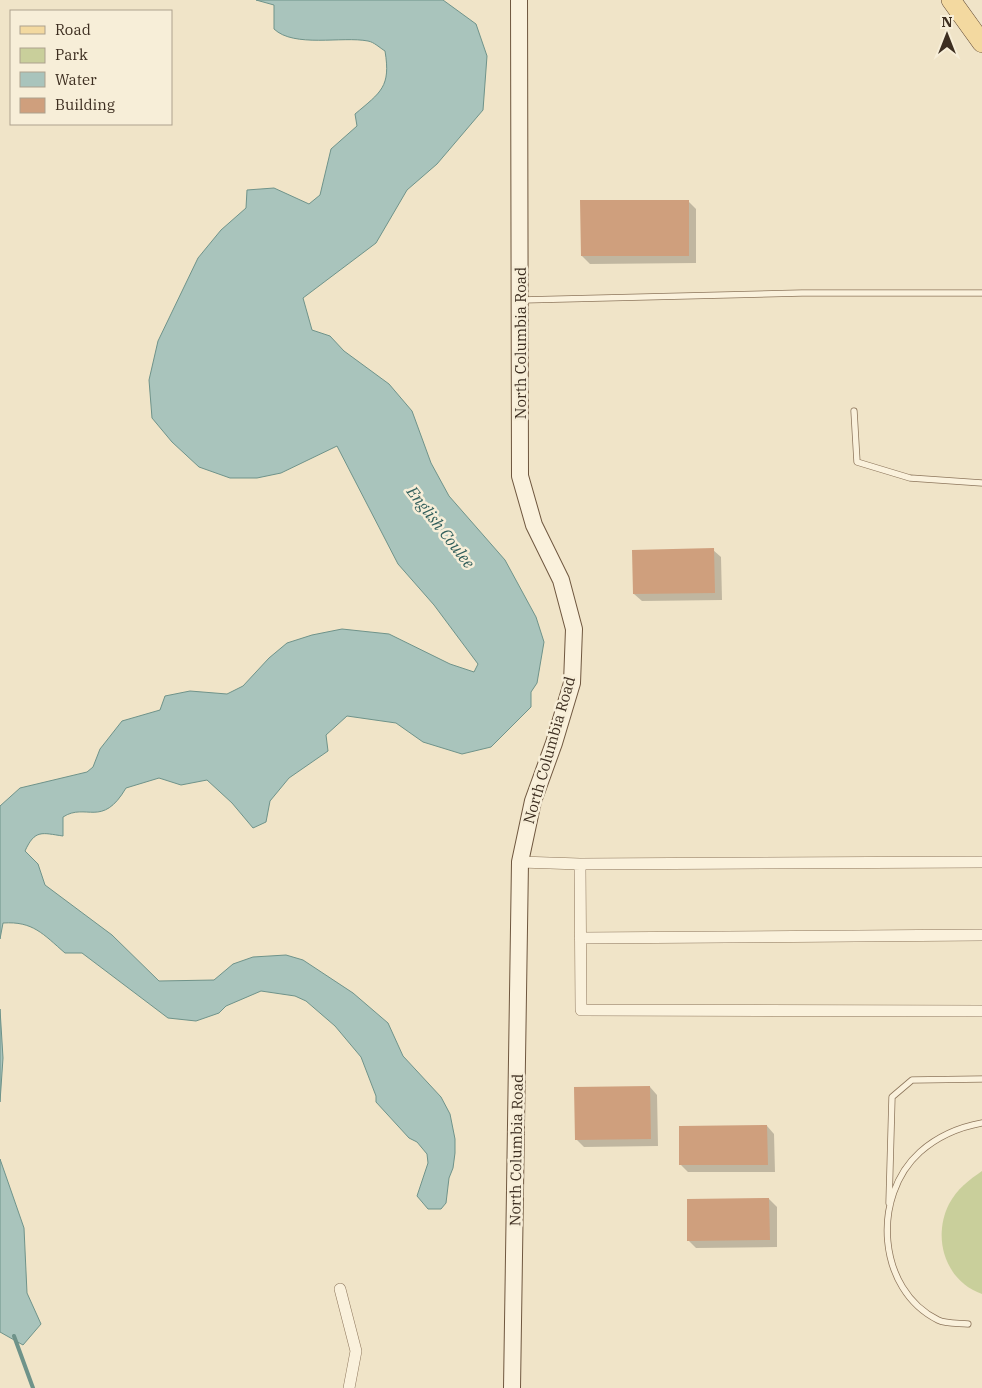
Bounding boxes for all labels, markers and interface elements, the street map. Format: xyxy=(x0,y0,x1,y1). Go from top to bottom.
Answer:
legend xyxy=(10,10,172,125)
north arrow xyxy=(922,10,972,60)
text: N xyxy=(941,13,953,31)
text: Road xyxy=(55,20,91,39)
text: Park xyxy=(55,45,88,64)
text: Water xyxy=(55,70,97,89)
text: Building xyxy=(55,95,115,114)
street label: North Columbia Road xyxy=(511,267,530,419)
water label: English Coulee xyxy=(402,481,479,572)
street label: North Columbia Road xyxy=(519,674,579,826)
street label: North Columbia Road xyxy=(505,1074,527,1226)

